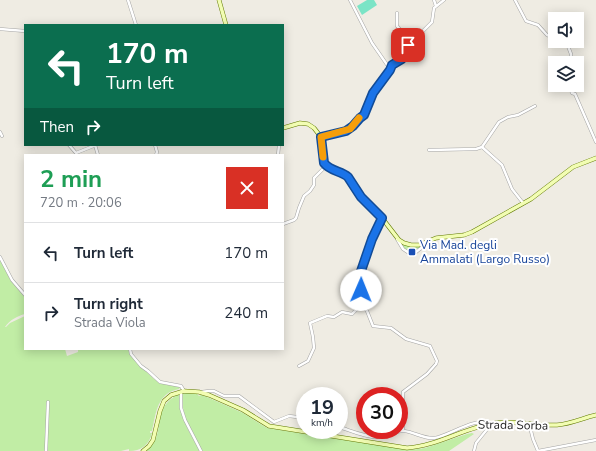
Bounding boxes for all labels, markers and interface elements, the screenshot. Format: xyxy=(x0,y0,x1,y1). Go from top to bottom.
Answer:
map controls xyxy=(548,12,584,92)
button: sound xyxy=(548,12,584,48)
pin xyxy=(391,28,425,62)
icon: arrive xyxy=(397,34,419,56)
text: 170 m xyxy=(106,35,189,73)
icon: left xyxy=(40,40,92,92)
button: layers xyxy=(548,56,584,92)
text: Turn left xyxy=(106,71,174,95)
icon: right xyxy=(82,116,104,138)
text: Then xyxy=(40,117,74,137)
text: 2 min xyxy=(40,163,102,195)
button: close xyxy=(226,167,268,209)
text: 720 m · 20:06 xyxy=(40,194,122,212)
place label: Via Mad. degli Ammalati (Largo Russo) xyxy=(419,237,550,267)
icon: left xyxy=(40,242,62,264)
text: Turn left xyxy=(74,243,133,263)
text: 170 m xyxy=(224,243,268,263)
marker: Via Mad. degli Ammalati (Largo Russo) xyxy=(407,247,417,257)
position arrow xyxy=(340,269,382,311)
text: Turn right xyxy=(74,294,143,314)
icon: right xyxy=(40,302,62,324)
text: 240 m xyxy=(224,303,268,323)
text: Strada Viola xyxy=(74,314,146,332)
speed limit sign: 30 xyxy=(356,387,408,439)
text: 19 xyxy=(310,394,334,421)
text: km/h xyxy=(311,416,333,430)
street label: Strada Sorba xyxy=(478,416,548,434)

